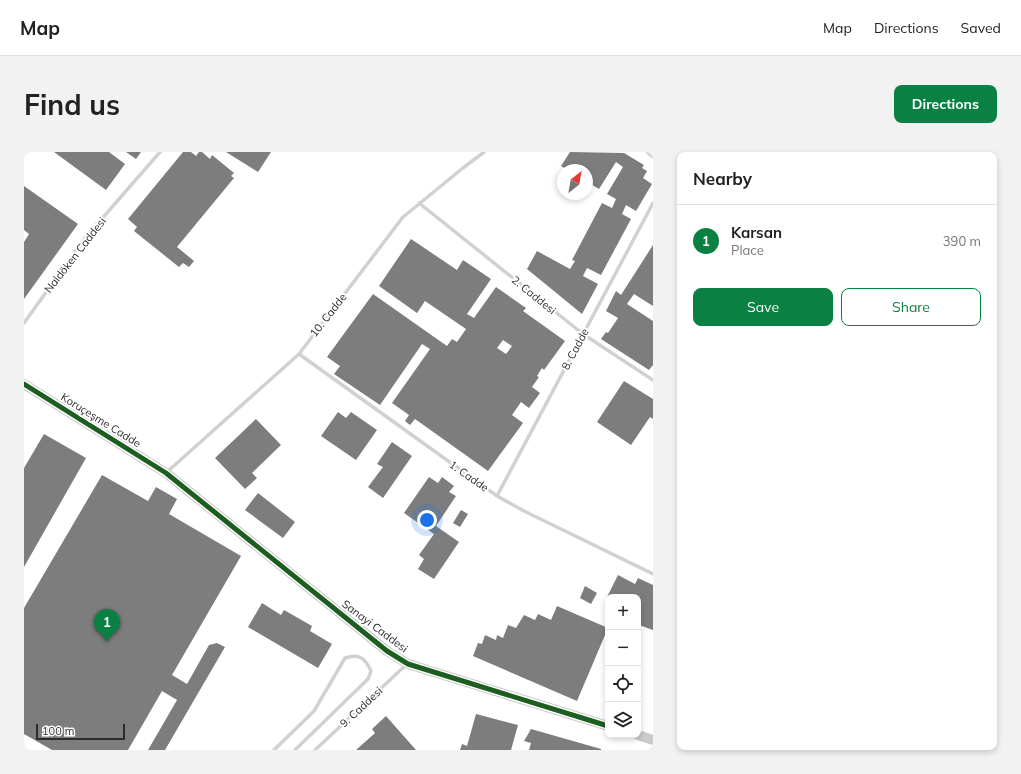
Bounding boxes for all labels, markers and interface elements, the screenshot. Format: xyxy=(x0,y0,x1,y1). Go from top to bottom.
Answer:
text: Map xyxy=(20,16,60,40)
text: Map xyxy=(823,19,852,37)
text: Directions xyxy=(874,19,939,37)
text: Saved xyxy=(961,19,1001,37)
button: Directions xyxy=(894,85,997,123)
text: Find us xyxy=(24,87,120,122)
north arrow xyxy=(557,164,593,200)
text: Nearby xyxy=(693,168,752,189)
street label: Naldöken Caddesi xyxy=(41,214,109,296)
text: Karsan xyxy=(731,223,782,242)
text: 1 xyxy=(702,233,710,249)
text: 390 m xyxy=(943,233,981,249)
text: Place xyxy=(731,242,764,258)
street label: 2. Caddesi xyxy=(509,273,559,317)
button: Save xyxy=(693,288,833,326)
button: Share xyxy=(841,288,981,326)
street label: 10. Cadde xyxy=(307,290,349,340)
street label: 8. Cadde xyxy=(558,326,592,372)
street label: Koruçeşme Cadde xyxy=(58,390,144,450)
street label: 1. Cadde xyxy=(447,457,492,495)
your location xyxy=(417,510,437,530)
map controls xyxy=(605,594,641,738)
button: + xyxy=(605,594,641,630)
street label: Sanayi Caddesi xyxy=(339,597,411,655)
pin: 1 xyxy=(94,609,120,642)
button: − xyxy=(605,630,641,666)
button: locate xyxy=(605,666,641,702)
street label: 9. Caddesi xyxy=(337,684,385,730)
button: layers xyxy=(605,702,641,738)
scale bar xyxy=(36,722,125,741)
text: 100 m xyxy=(42,724,74,738)

